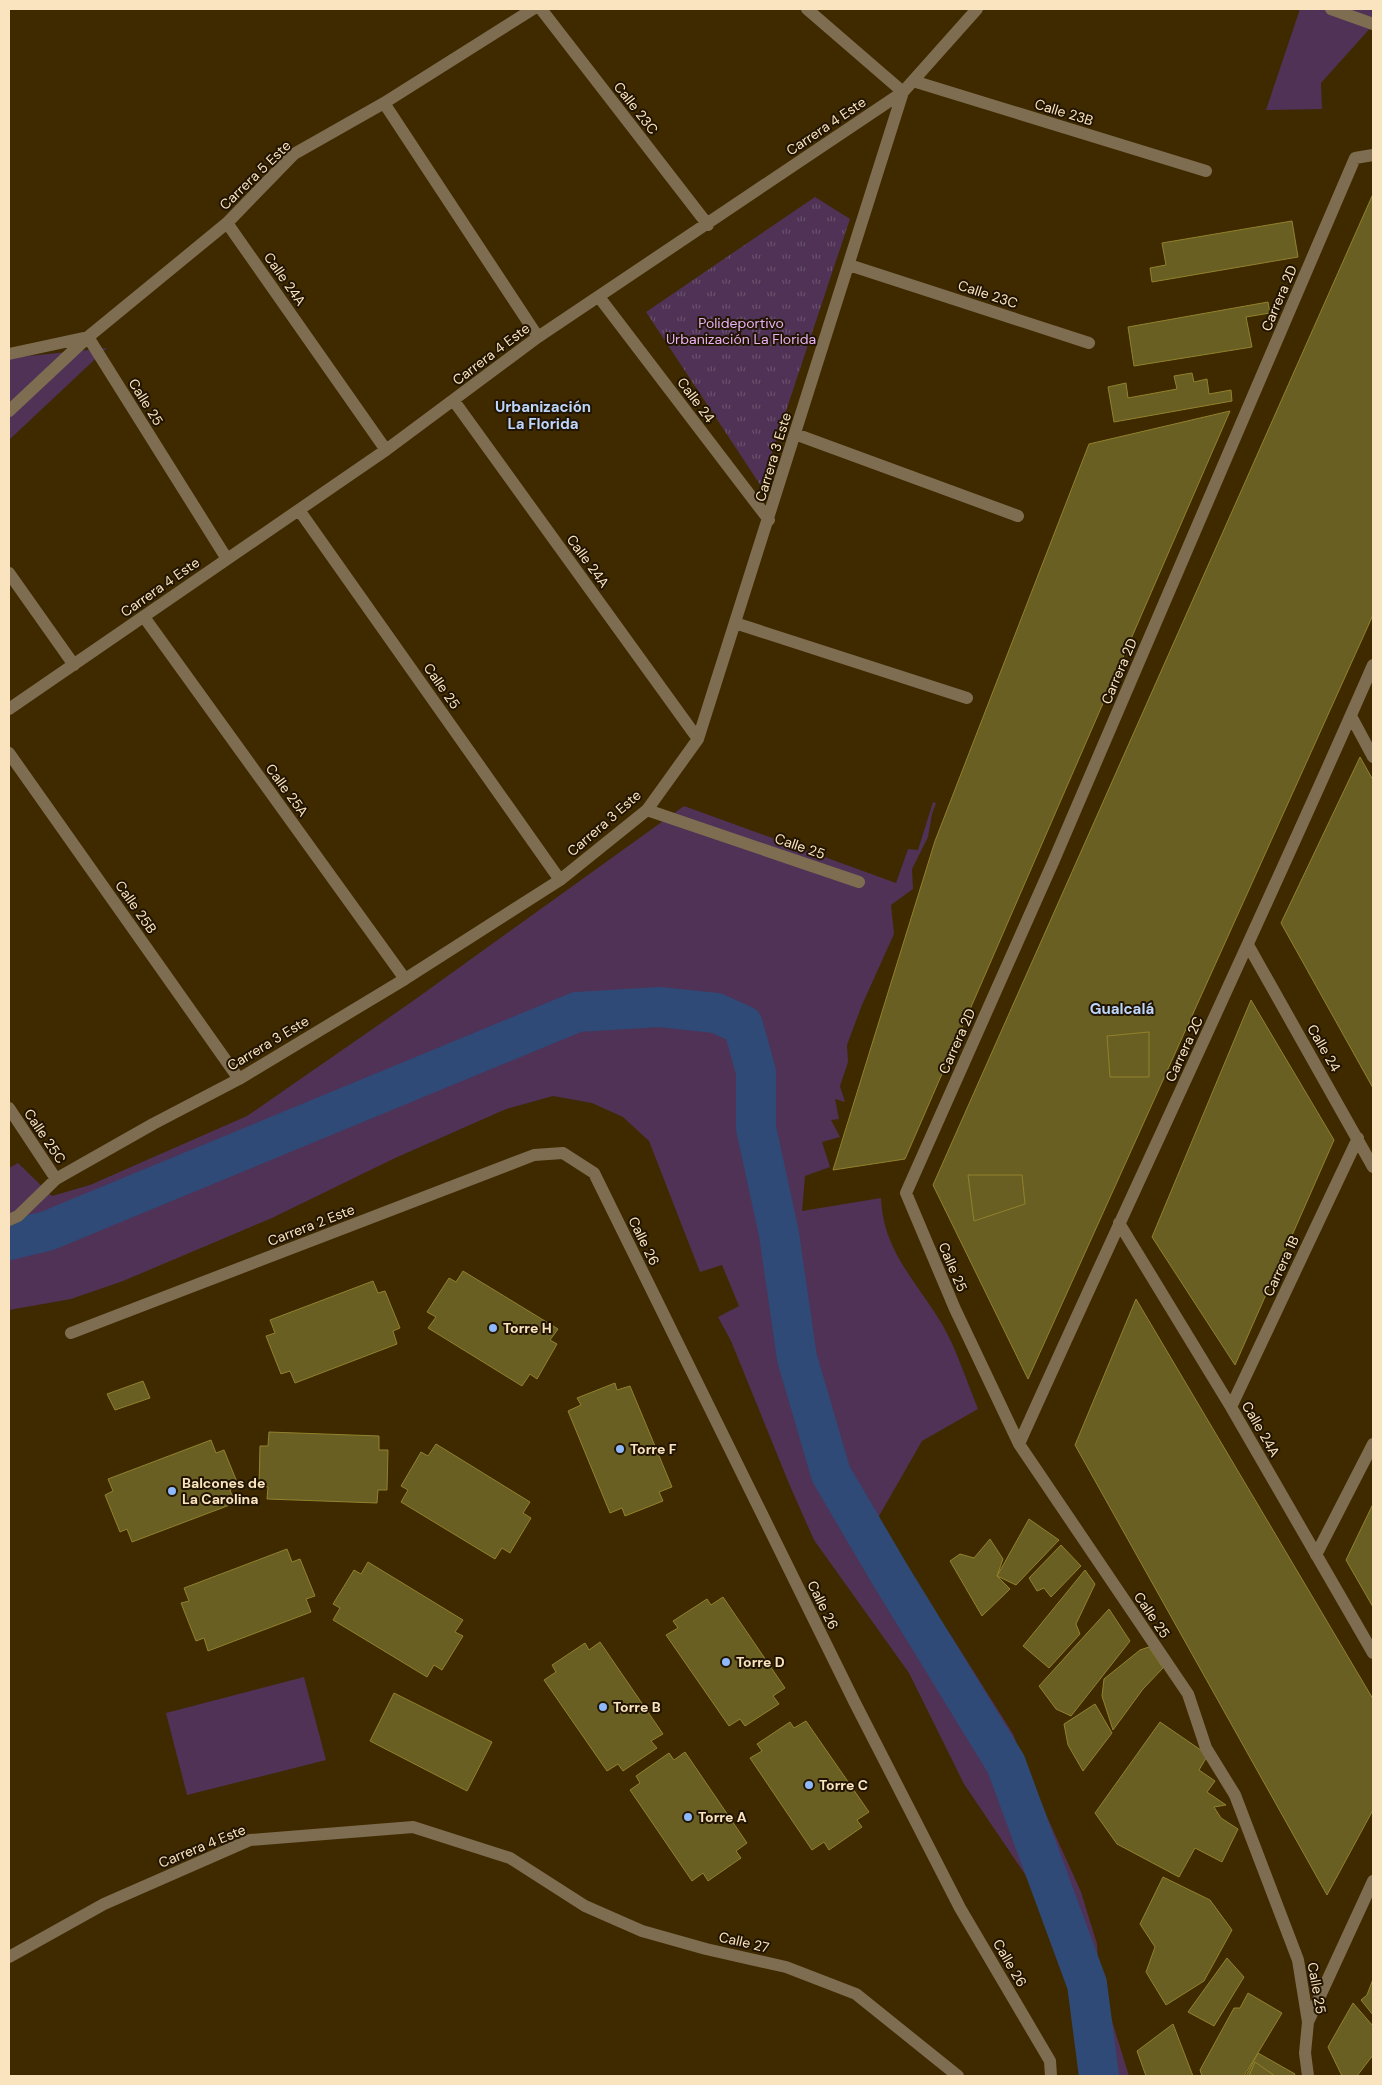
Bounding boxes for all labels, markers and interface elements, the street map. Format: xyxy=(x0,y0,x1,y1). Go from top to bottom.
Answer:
street label: Calle 23C xyxy=(610,78,662,138)
street label: Carrera 4 Este xyxy=(783,93,869,159)
street label: Calle 23B xyxy=(1033,95,1095,129)
street label: Carrera 5 Este xyxy=(216,136,295,214)
street label: Calle 24A xyxy=(260,249,310,309)
street label: Carrera 2D xyxy=(1257,262,1301,334)
street label: Calle 23C xyxy=(956,276,1020,312)
park label: Polideportivo Urbanización La Florida xyxy=(666,314,816,348)
street label: Carrera 4 Este xyxy=(449,319,533,389)
street label: Calle 24 xyxy=(673,374,719,427)
street label: Calle 25 xyxy=(125,375,167,429)
district label: Urbanización La Florida xyxy=(495,397,591,434)
street label: Carrera 3 Este xyxy=(751,410,795,504)
street label: Calle 24A xyxy=(563,531,613,591)
street label: Carrera 4 Este xyxy=(117,553,203,621)
street label: Carrera 2D xyxy=(1097,635,1141,707)
street label: Calle 25 xyxy=(420,659,464,713)
street label: Calle 25A xyxy=(262,760,312,820)
street label: Carrera 3 Este xyxy=(563,786,645,860)
street label: Calle 25 xyxy=(772,829,828,863)
street label: Calle 25B xyxy=(111,877,161,937)
district label: Gualcalá xyxy=(1090,999,1154,1019)
street label: Carrera 2D xyxy=(935,1005,979,1077)
street label: Carrera 3 Este xyxy=(224,1012,312,1074)
street label: Carrera 2C xyxy=(1161,1013,1207,1085)
street label: Calle 24 xyxy=(1303,1021,1345,1075)
street label: Calle 25C xyxy=(20,1105,70,1167)
street label: Carrera 2 Este xyxy=(265,1200,357,1250)
street label: Calle 26 xyxy=(624,1213,664,1269)
street label: Carrera 1B xyxy=(1259,1233,1303,1299)
street label: Calle 25 xyxy=(935,1239,971,1295)
place label: Torre H xyxy=(503,1319,552,1337)
marker: Torre H xyxy=(487,1322,499,1334)
street label: Calle 24A xyxy=(1238,1398,1284,1460)
place label: Torre F xyxy=(630,1440,677,1458)
marker: Torre F xyxy=(614,1443,626,1455)
place label: Balcones de La Carolina xyxy=(182,1474,265,1508)
marker: Balcones de La Carolina xyxy=(166,1485,178,1497)
street label: Calle 26 xyxy=(803,1577,843,1633)
street label: Calle 25 xyxy=(1130,1588,1174,1642)
place label: Torre D xyxy=(736,1653,785,1671)
marker: Torre D xyxy=(720,1656,732,1668)
place label: Torre B xyxy=(613,1698,661,1716)
marker: Torre B xyxy=(597,1701,609,1713)
place label: Torre C xyxy=(819,1776,868,1794)
marker: Torre C xyxy=(803,1779,815,1791)
place label: Torre A xyxy=(698,1808,747,1826)
marker: Torre A xyxy=(682,1811,694,1823)
street label: Carrera 4 Este xyxy=(156,1820,248,1872)
street label: Calle 27 xyxy=(717,1928,771,1956)
street label: Calle 26 xyxy=(989,1936,1031,1990)
street label: Calle 25 xyxy=(1304,1961,1330,2015)

